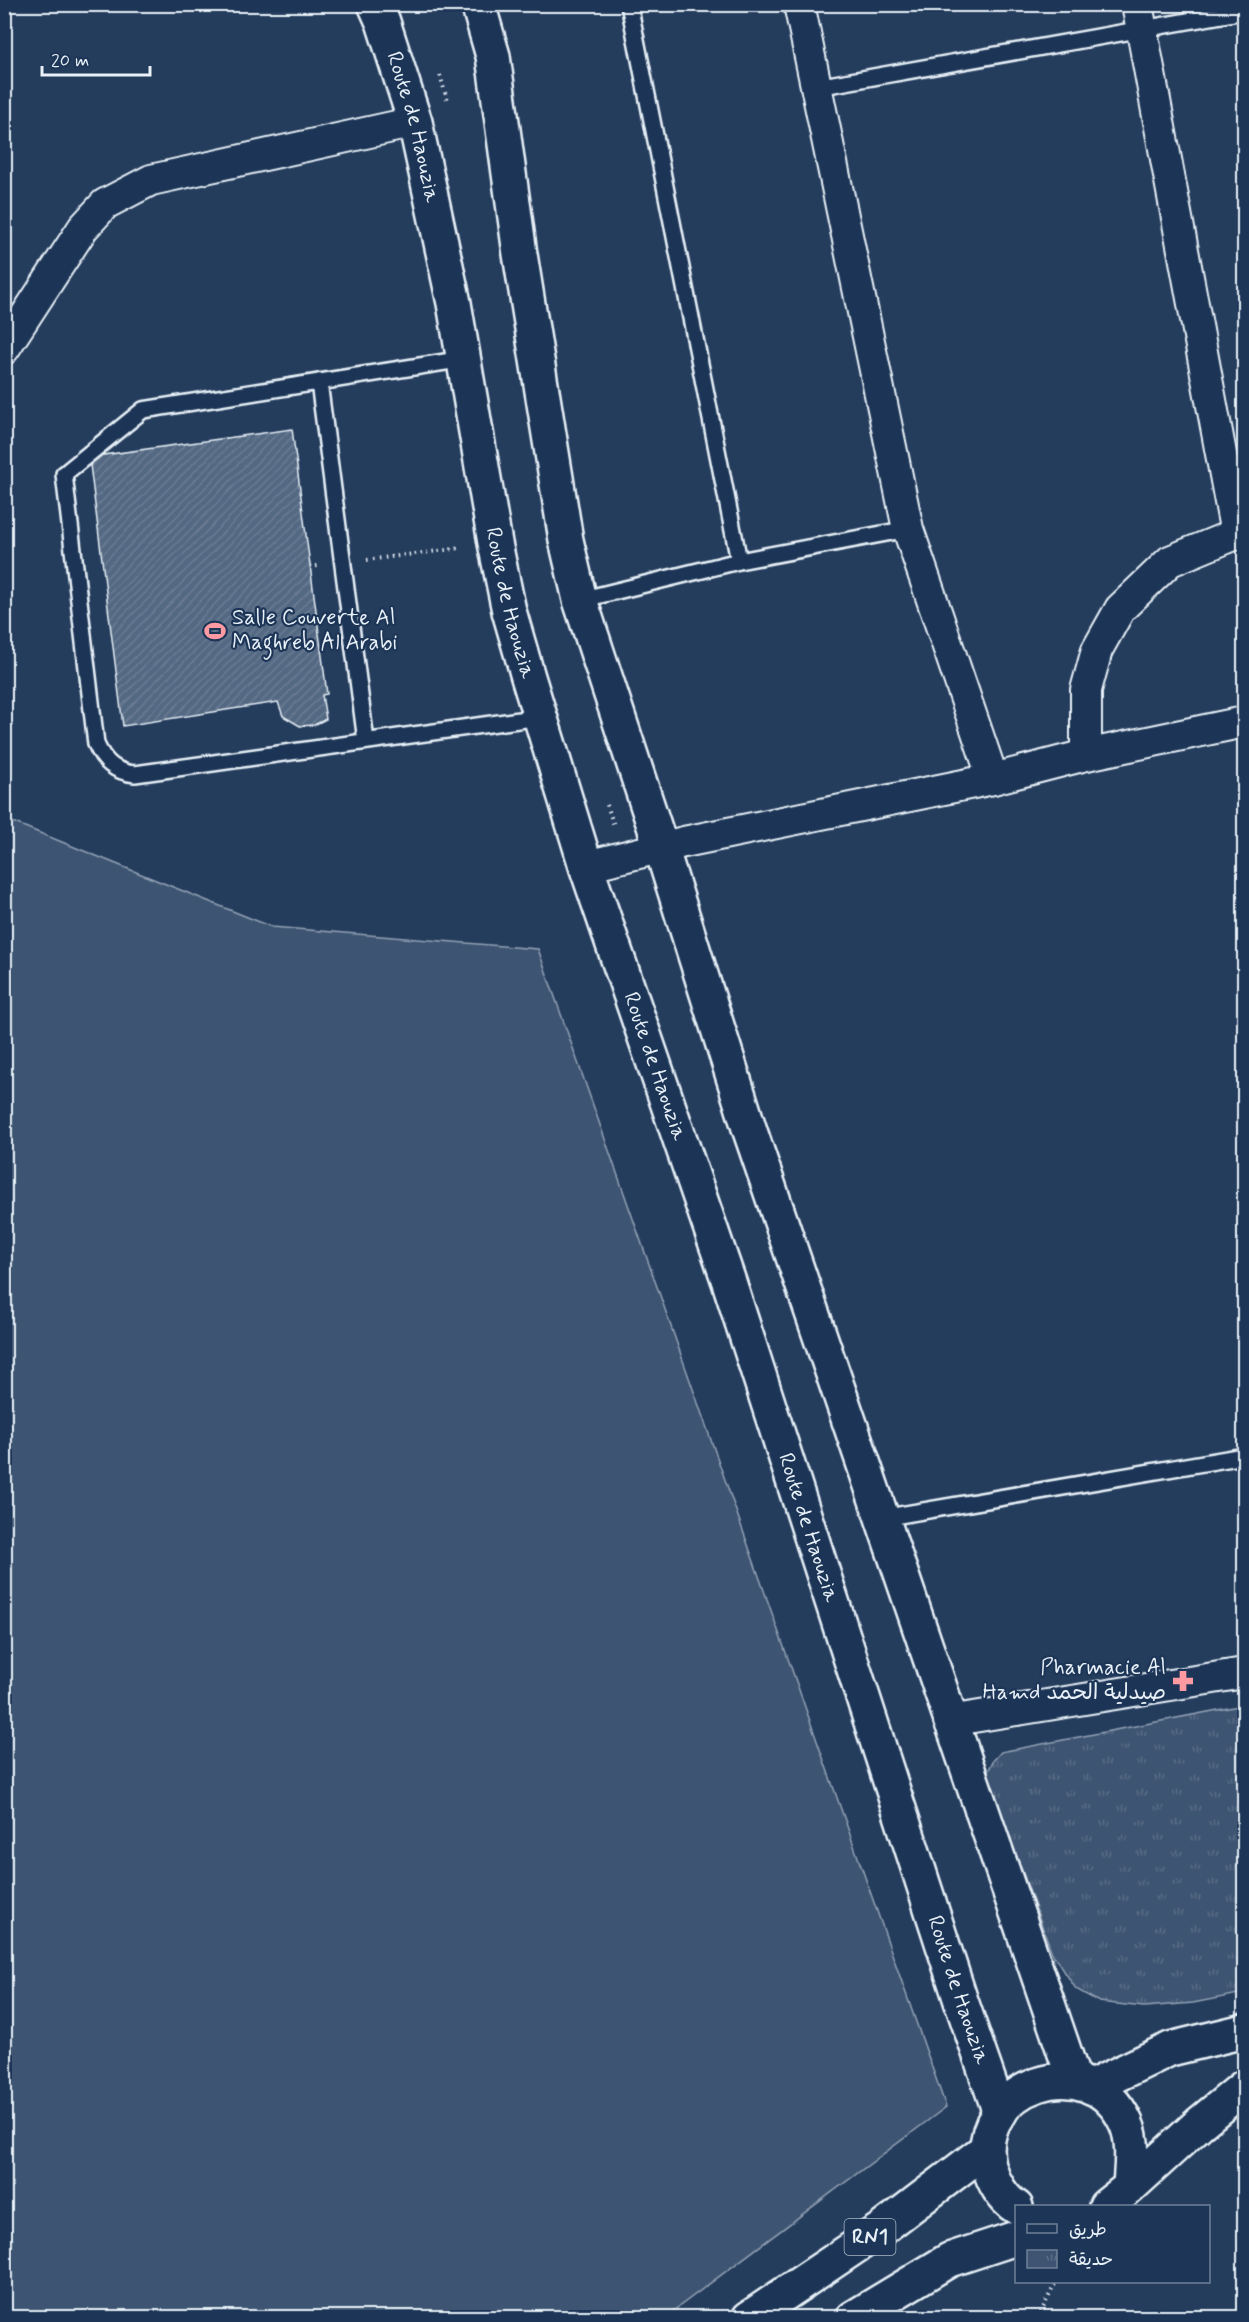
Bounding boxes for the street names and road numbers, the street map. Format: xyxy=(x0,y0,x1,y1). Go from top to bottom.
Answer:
street label: Route de Haouzia xyxy=(379,48,446,206)
street label: Route de Haouzia xyxy=(479,525,542,683)
street label: Route de Haouzia xyxy=(616,989,694,1145)
street label: Route de Haouzia xyxy=(771,1450,846,1606)
street label: Route de Haouzia xyxy=(920,1912,996,2069)
road number: RN1 xyxy=(844,2219,896,2255)

